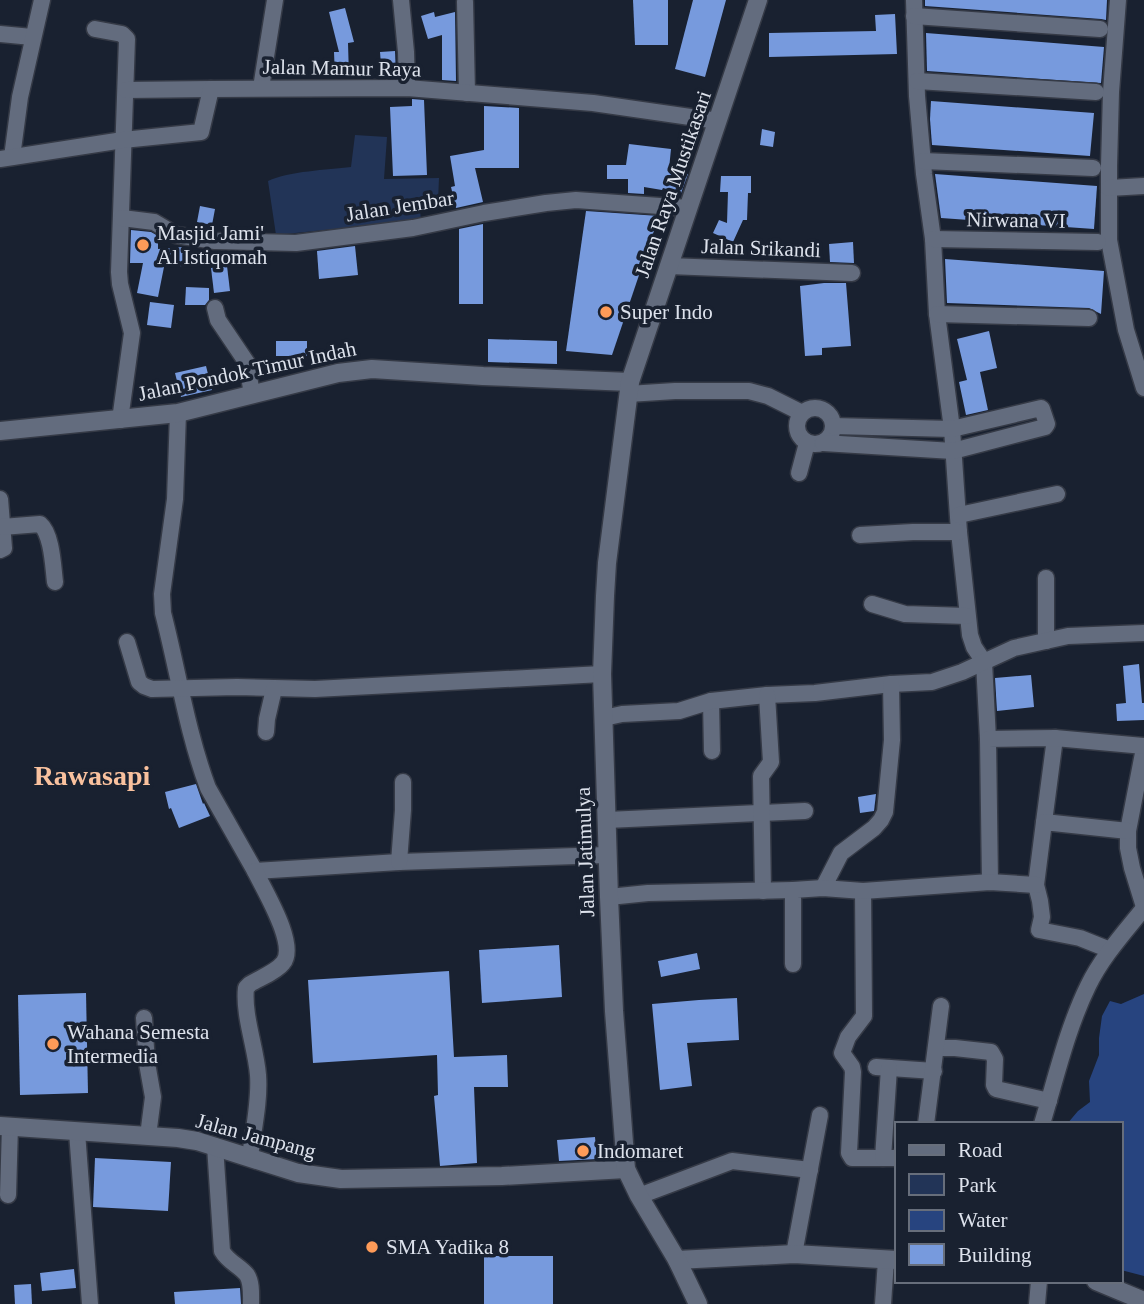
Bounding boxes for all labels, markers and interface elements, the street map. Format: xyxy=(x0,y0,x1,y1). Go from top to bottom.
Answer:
street label: Jalan Mamur Raya xyxy=(262,55,422,81)
street label: Jalan Raya Mustikasari xyxy=(630,87,716,281)
street label: Jalan Jembar xyxy=(344,186,456,226)
street label: Nirwana VI xyxy=(966,207,1066,233)
place label: Masjid Jami' Al Istiqomah xyxy=(157,221,268,269)
street label: Jalan Srikandi xyxy=(701,234,821,262)
marker: Masjid Jami' Al Istiqomah xyxy=(135,237,151,253)
place label: Super Indo xyxy=(620,300,713,324)
marker: Super Indo xyxy=(598,304,614,320)
street label: Jalan Pondok Timur Indah xyxy=(136,336,359,406)
district label: Rawasapi xyxy=(34,760,151,791)
street label: Jalan Jatimulya xyxy=(571,786,599,917)
place label: Wahana Semesta Intermedia xyxy=(67,1020,210,1068)
marker: Wahana Semesta Intermedia xyxy=(45,1036,61,1052)
street label: Jalan Jampang xyxy=(193,1108,319,1164)
legend xyxy=(895,1122,1123,1283)
text: Road xyxy=(958,1138,1003,1162)
place label: Indomaret xyxy=(597,1139,683,1163)
marker: Indomaret xyxy=(575,1143,591,1159)
text: Park xyxy=(958,1173,997,1197)
text: Water xyxy=(958,1208,1008,1232)
place label: SMA Yadika 8 xyxy=(386,1235,509,1259)
marker: SMA Yadika 8 xyxy=(364,1239,380,1255)
text: Building xyxy=(958,1243,1032,1267)

